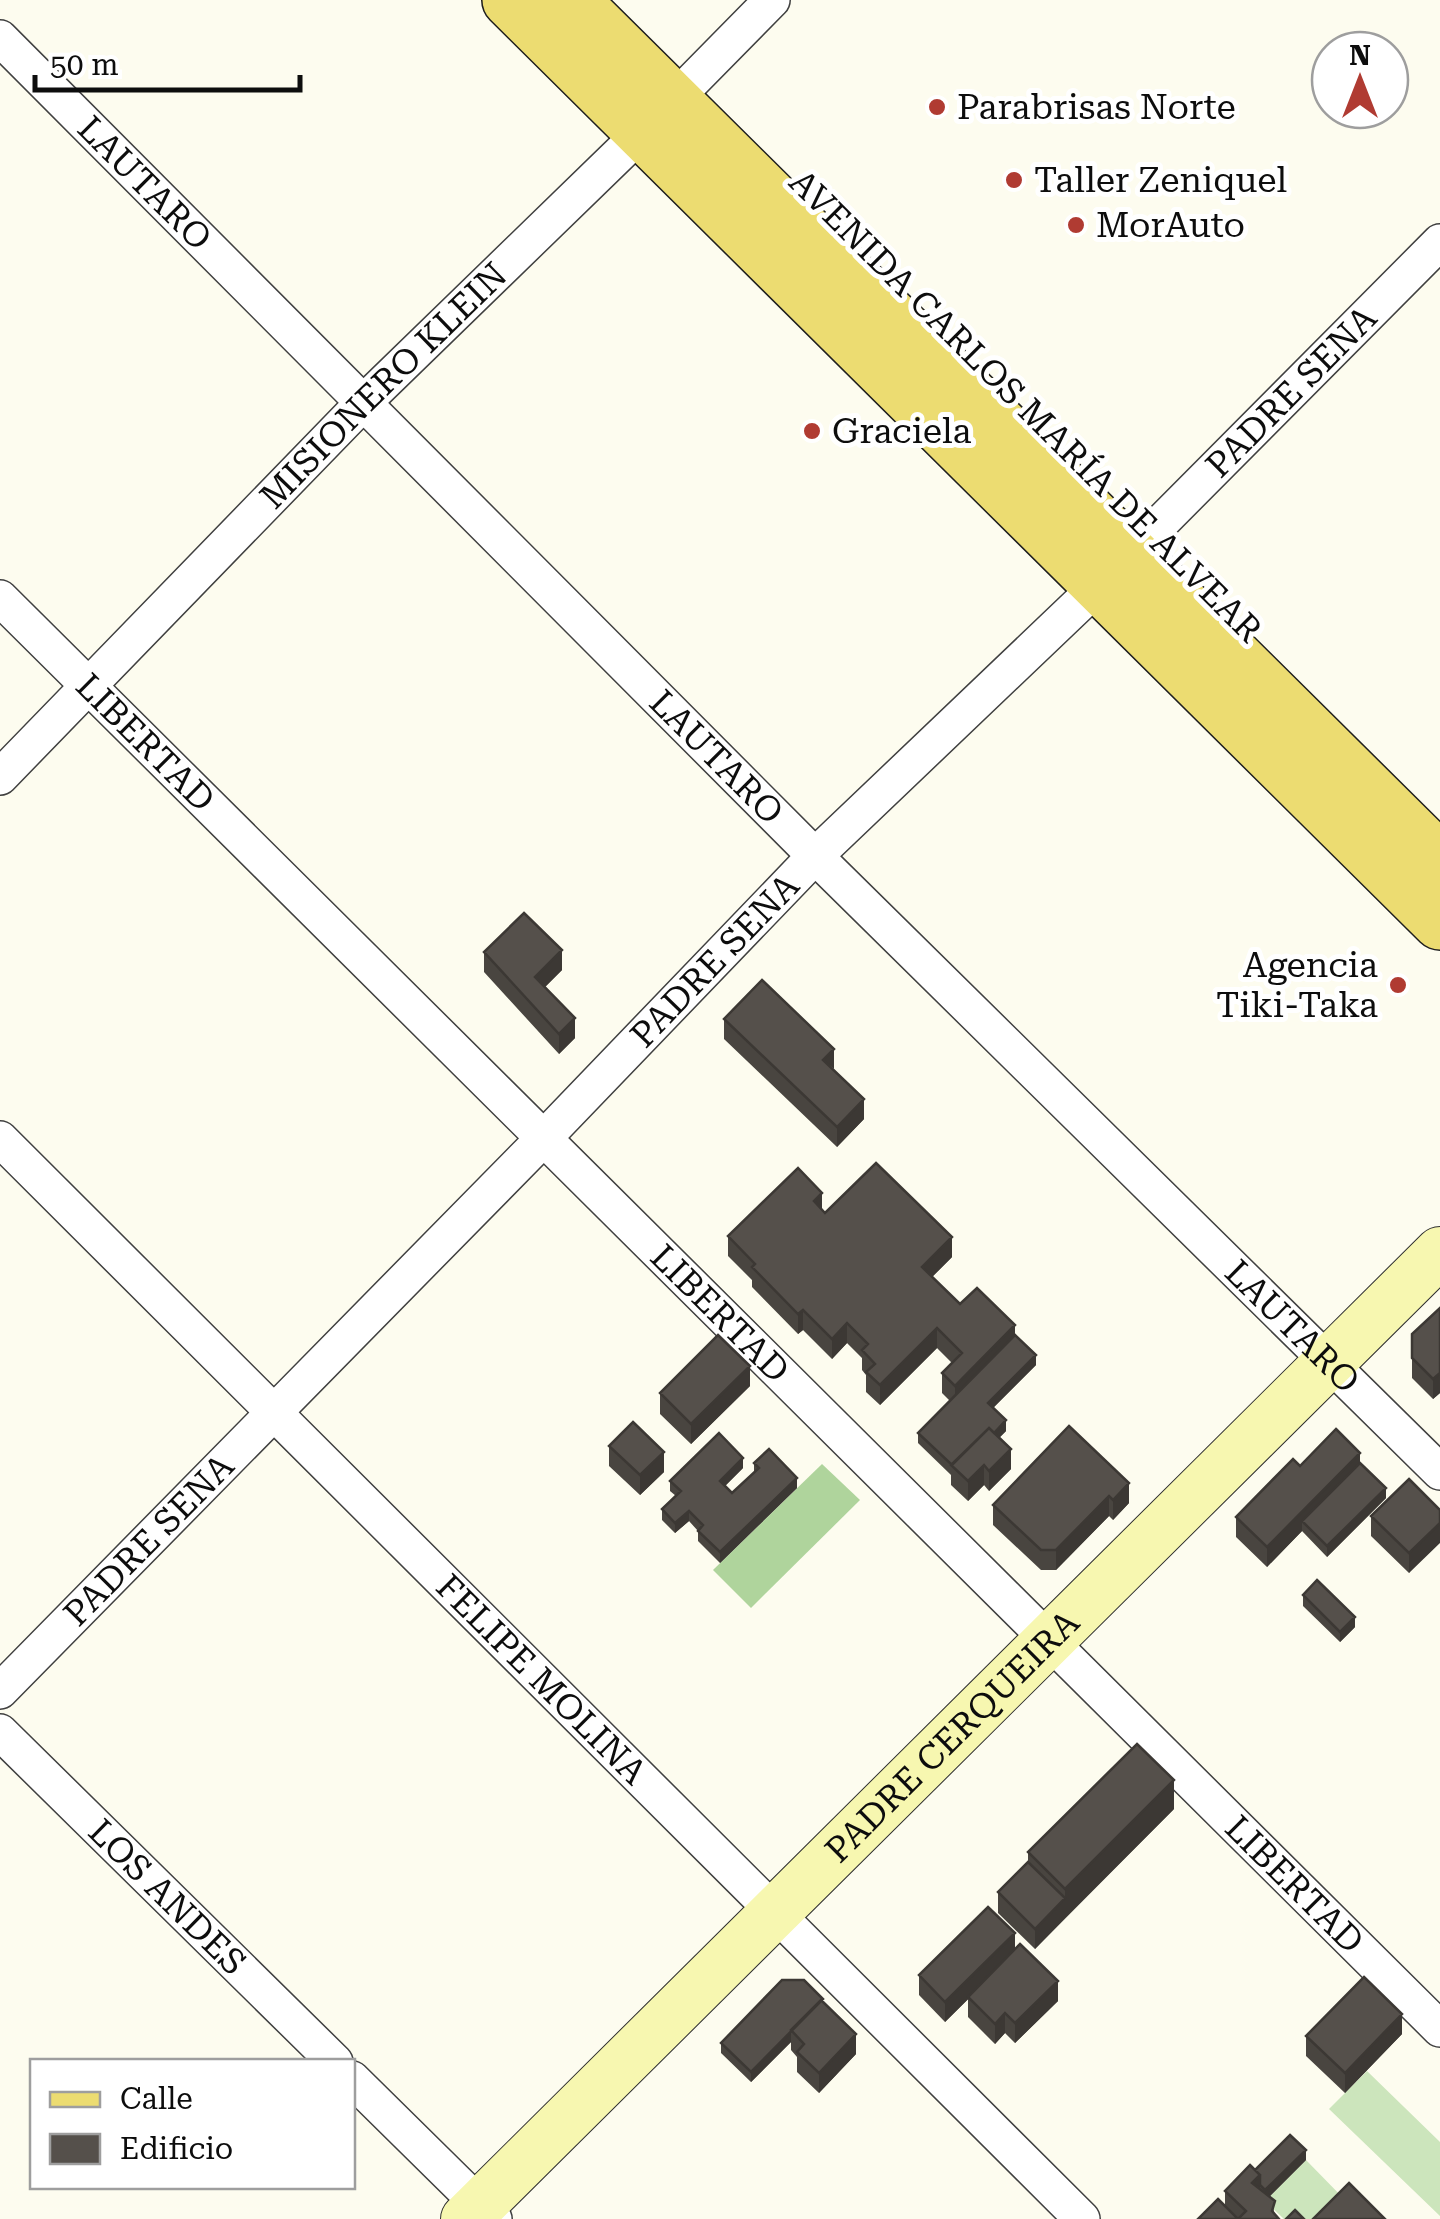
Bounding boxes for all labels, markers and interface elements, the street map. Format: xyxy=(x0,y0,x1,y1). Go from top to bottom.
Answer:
scale bar xyxy=(35,30,300,92)
north arrow xyxy=(1310,30,1410,130)
text: N xyxy=(1349,39,1371,72)
text: 50 m xyxy=(50,47,119,82)
place label: Parabrisas Norte xyxy=(957,87,1236,128)
marker: Parabrisas Norte xyxy=(926,96,948,118)
street label: LAUTARO xyxy=(69,108,219,259)
place label: Taller Zeniquel xyxy=(1034,160,1287,201)
street label: AVENIDA CARLOS MARÍA DE ALVEAR xyxy=(781,162,1270,651)
marker: Taller Zeniquel xyxy=(1003,169,1025,191)
place label: MorAuto xyxy=(1096,205,1245,246)
marker: MorAuto xyxy=(1065,214,1087,236)
street label: MISIONERO KLEIN xyxy=(252,255,516,517)
street label: PADRE SENA xyxy=(1198,298,1386,486)
place label: Graciela xyxy=(832,411,971,452)
marker: Graciela xyxy=(801,420,823,442)
street label: LIBERTAD xyxy=(67,666,223,820)
street label: LAUTARO xyxy=(641,682,791,833)
street label: PADRE SENA xyxy=(622,865,808,1056)
place label: Agencia Tiki-Taka xyxy=(1216,945,1378,1026)
marker: Agencia Tiki-Taka xyxy=(1387,974,1409,996)
street label: LIBERTAD xyxy=(642,1237,797,1391)
street label: LAUTARO xyxy=(1216,1252,1368,1402)
street label: PADRE SENA xyxy=(56,1445,243,1635)
street label: FELIPE MOLINA xyxy=(428,1566,655,1794)
street label: PADRE CERQUEIRA xyxy=(817,1602,1088,1871)
street label: LIBERTAD xyxy=(1217,1807,1372,1962)
street label: LOS ANDES xyxy=(80,1811,254,1983)
legend xyxy=(30,2059,355,2189)
text: Calle xyxy=(120,2081,193,2116)
text: Edificio xyxy=(120,2131,233,2166)

